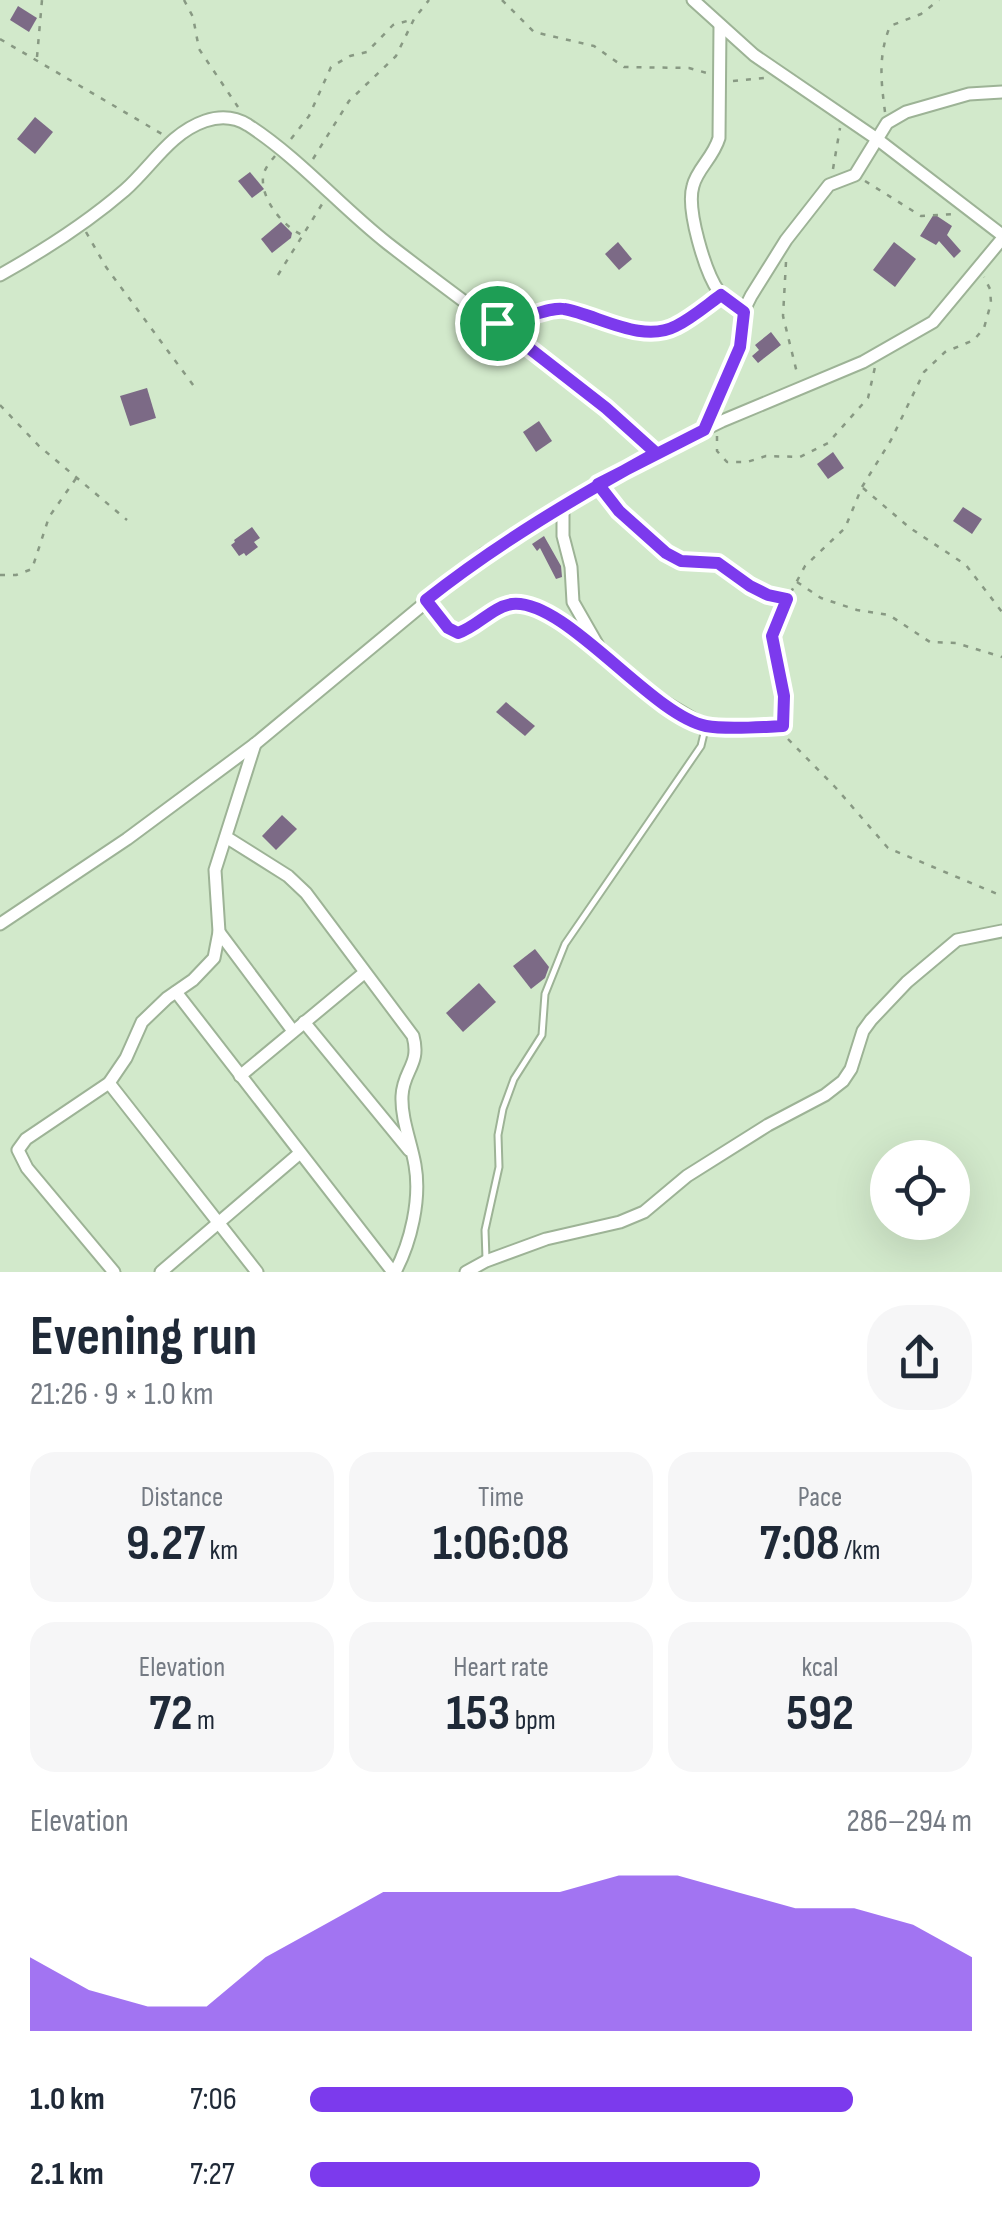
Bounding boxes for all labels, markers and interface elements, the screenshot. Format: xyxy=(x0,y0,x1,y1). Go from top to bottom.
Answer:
pin xyxy=(455,281,540,366)
icon: arrive xyxy=(470,296,525,351)
map controls xyxy=(870,1140,970,1240)
button: locate xyxy=(870,1140,970,1240)
text: Evening run xyxy=(30,1304,257,1371)
button: share xyxy=(867,1305,972,1410)
text: 21:26 · 9 × 1.0 km xyxy=(30,1375,214,1414)
text: Distance xyxy=(141,1481,223,1514)
text: Time xyxy=(478,1481,524,1514)
text: Pace xyxy=(798,1481,842,1514)
text: 9.27 xyxy=(126,1514,205,1574)
text: 1:06:08 xyxy=(433,1514,569,1574)
text: 7:08 xyxy=(759,1514,840,1574)
text: km xyxy=(205,1534,238,1567)
text: /km xyxy=(840,1534,881,1567)
text: Elevation xyxy=(139,1651,225,1684)
text: Heart rate xyxy=(453,1651,549,1684)
text: kcal xyxy=(801,1651,839,1684)
text: 72 xyxy=(149,1684,193,1744)
text: 153 xyxy=(446,1684,510,1744)
text: 592 xyxy=(786,1684,854,1744)
text: m xyxy=(193,1704,215,1737)
text: bpm xyxy=(510,1704,556,1737)
text: Elevation xyxy=(30,1802,129,1841)
text: 286–294 m xyxy=(847,1802,972,1841)
text: 1.0 km xyxy=(30,2080,105,2119)
text: 7:06 xyxy=(190,2080,237,2119)
text: 2.1 km xyxy=(30,2155,104,2194)
text: 7:27 xyxy=(190,2155,235,2194)

